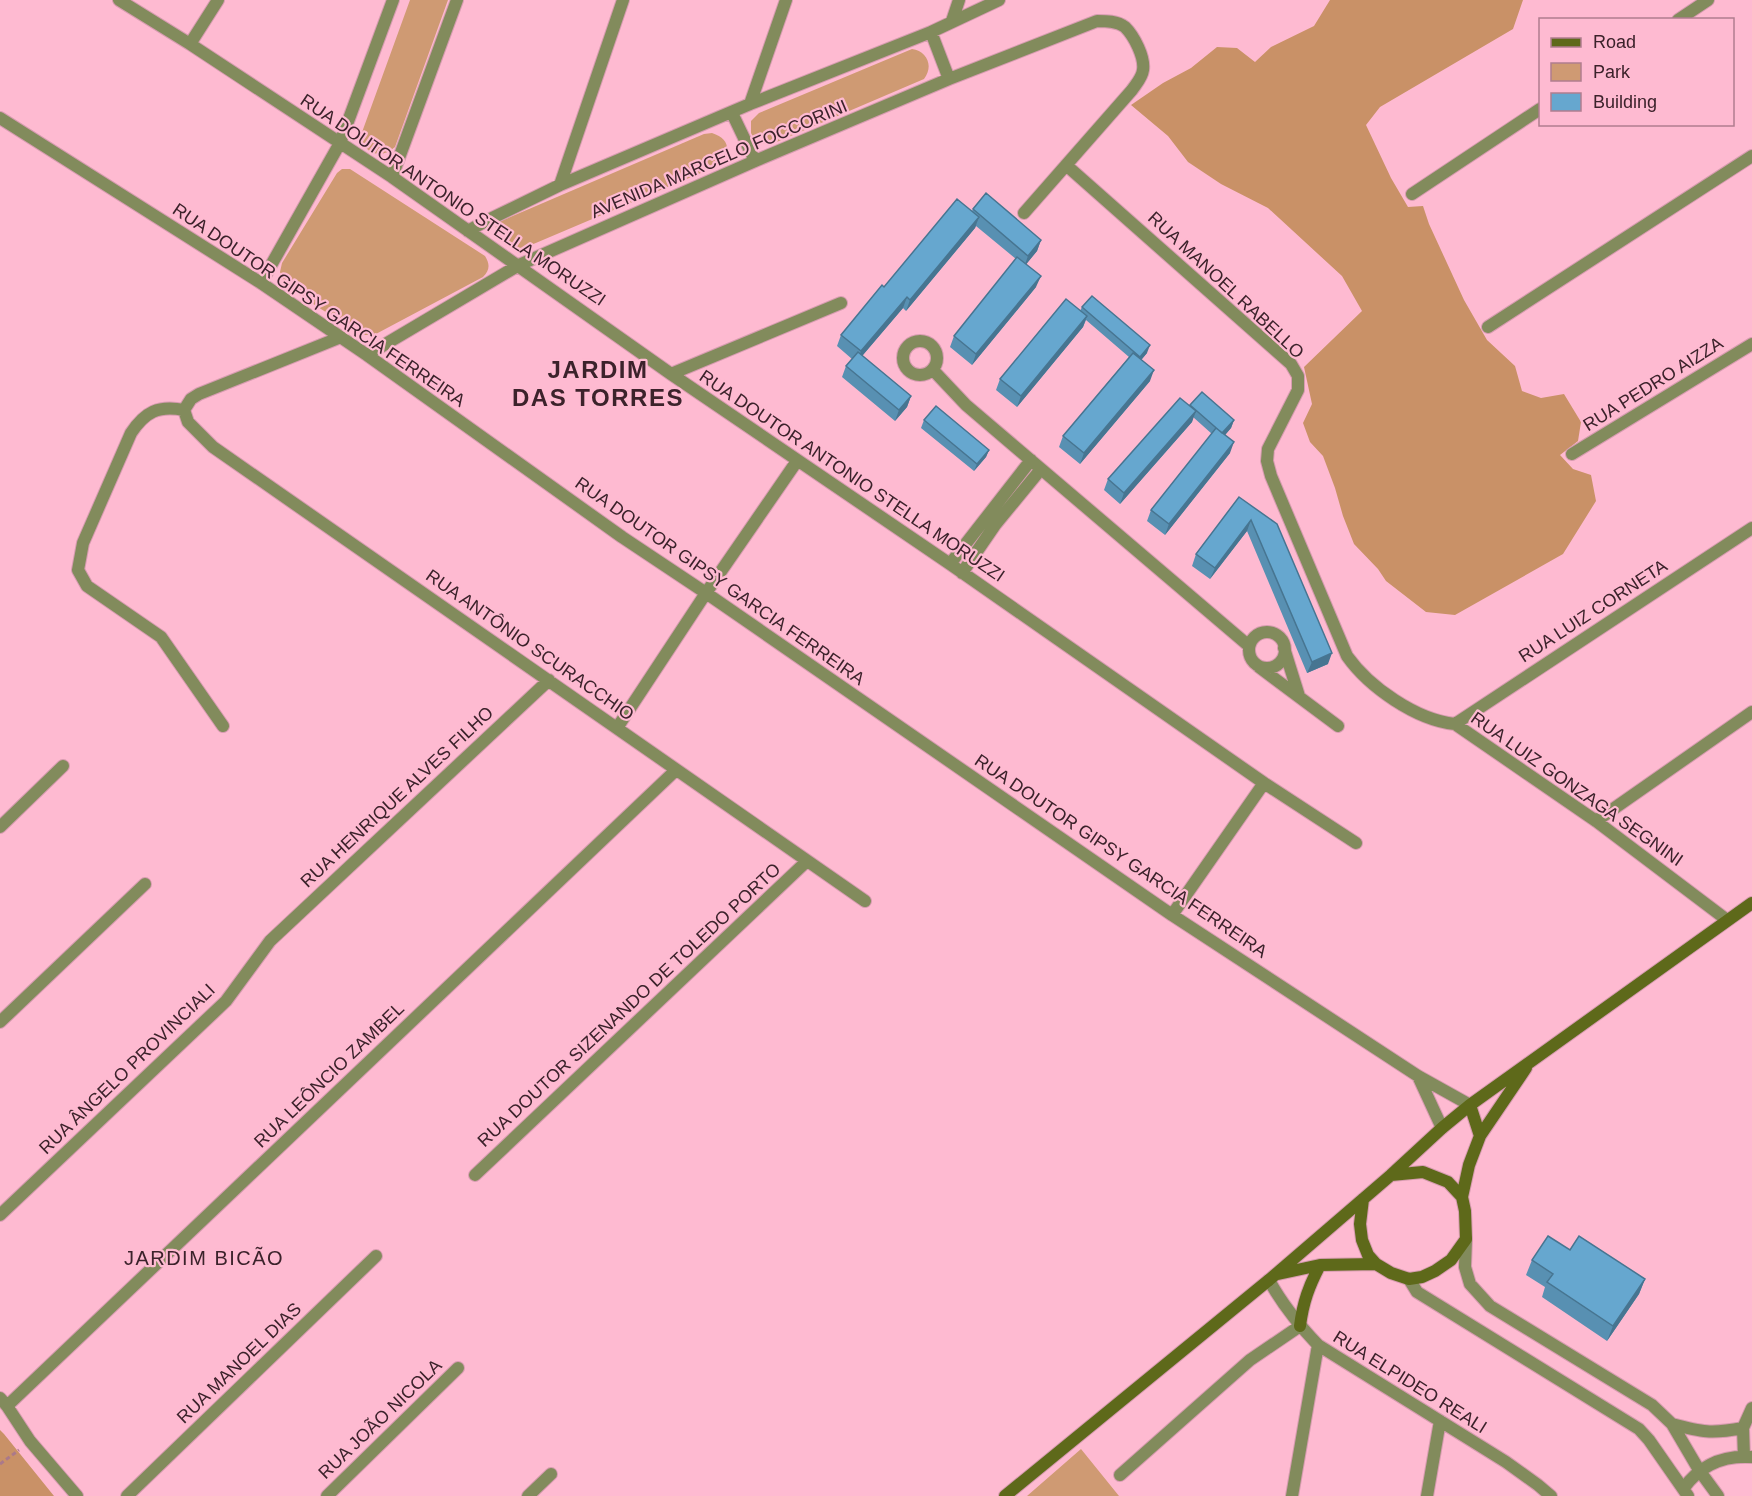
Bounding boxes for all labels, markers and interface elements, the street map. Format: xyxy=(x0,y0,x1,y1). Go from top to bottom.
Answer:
legend xyxy=(1539,18,1734,126)
text: Road xyxy=(1593,32,1636,52)
text: Park xyxy=(1593,62,1631,82)
street label: RUA DOUTOR ANTONIO STELLA MORUZZI xyxy=(297,90,609,310)
text: Building xyxy=(1593,92,1657,112)
street label: AVENIDA MARCELO FOCCORINI xyxy=(588,96,850,222)
street label: RUA DOUTOR GIPSY GARCIA FERREIRA xyxy=(169,199,469,411)
street label: RUA MANOEL RABELLO xyxy=(1144,208,1308,362)
street label: RUA PEDRO AIZZA xyxy=(1579,333,1727,435)
district label: JARDIM DAS TORRES xyxy=(512,356,684,411)
street label: RUA DOUTOR ANTONIO STELLA MORUZZI xyxy=(696,366,1008,586)
street label: RUA DOUTOR GIPSY GARCIA FERREIRA xyxy=(572,473,868,689)
street label: RUA LUIZ CORNETA xyxy=(1515,556,1671,666)
street label: RUA ANTÔNIO SCURACCHIO xyxy=(422,565,638,725)
street label: RUA HENRIQUE ALVES FILHO xyxy=(297,702,497,892)
street label: RUA LUIZ GONZAGA SEGNINI xyxy=(1467,708,1687,870)
street label: RUA DOUTOR GIPSY GARCIA FERREIRA xyxy=(971,750,1271,962)
street label: RUA DOUTOR SIZENANDO DE TOLEDO PORTO xyxy=(474,859,784,1151)
street label: RUA ÂNGELO PROVINCIALI xyxy=(35,980,219,1158)
street label: RUA LEÔNCIO ZAMBEL xyxy=(249,998,408,1152)
district label: JARDIM BICÃO xyxy=(124,1246,284,1269)
street label: RUA MANOEL DIAS xyxy=(173,1299,305,1427)
street label: RUA ELPIDEO REALI xyxy=(1330,1327,1490,1437)
street label: RUA JOÃO NICOLA xyxy=(314,1354,446,1483)

